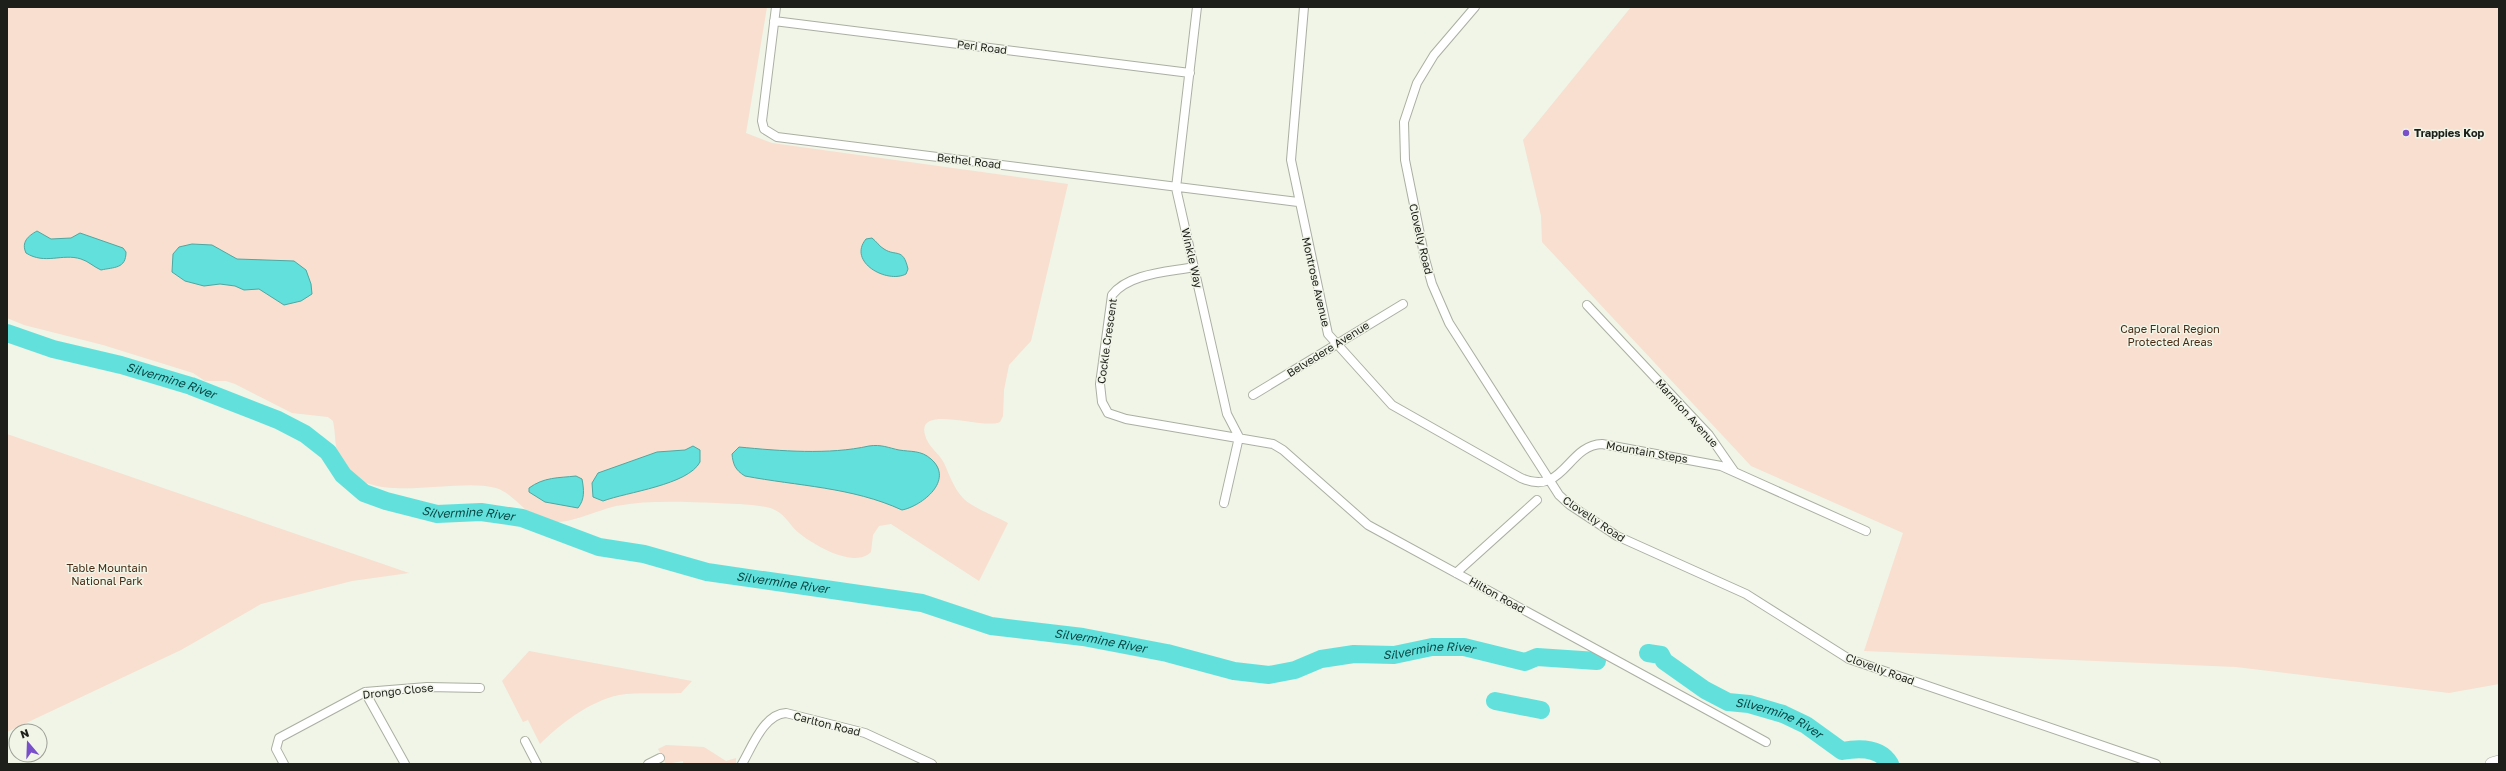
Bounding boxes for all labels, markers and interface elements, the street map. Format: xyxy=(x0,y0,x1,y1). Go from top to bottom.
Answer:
street label: Peri Road xyxy=(956,37,1008,56)
place label: Trappies Kop xyxy=(2414,126,2485,139)
marker: Trappies Kop xyxy=(2401,128,2411,138)
street label: Bethel Road xyxy=(936,150,1002,171)
street label: Clovelly Road xyxy=(1407,202,1436,276)
street label: Winkle Way xyxy=(1179,227,1206,289)
street label: Montrose Avenue xyxy=(1300,236,1333,328)
street label: Cockle Crescent xyxy=(1094,297,1119,384)
street label: Belvedere Avenue xyxy=(1284,318,1371,379)
park label: Cape Floral Region Protected Areas xyxy=(2120,322,2220,348)
water label: Silvermine River xyxy=(124,359,220,403)
street label: Marmion Avenue xyxy=(1653,376,1722,450)
street label: Mountain Steps xyxy=(1605,438,1689,465)
street label: Clovelly Road xyxy=(1561,493,1628,544)
water label: Silvermine River xyxy=(420,502,518,524)
park label: Table Mountain National Park xyxy=(66,561,148,587)
water label: Silvermine River xyxy=(735,568,832,597)
street label: Hilton Road xyxy=(1467,574,1528,615)
water label: Silvermine River xyxy=(1053,626,1150,656)
water label: Silvermine River xyxy=(1383,639,1479,662)
street label: Clovelly Road xyxy=(1844,650,1916,687)
street label: Drongo Close xyxy=(362,680,434,701)
water label: Silvermine River xyxy=(1735,695,1828,743)
street label: Carlton Road xyxy=(792,709,862,738)
north arrow xyxy=(8,723,48,763)
text: N xyxy=(19,726,31,741)

